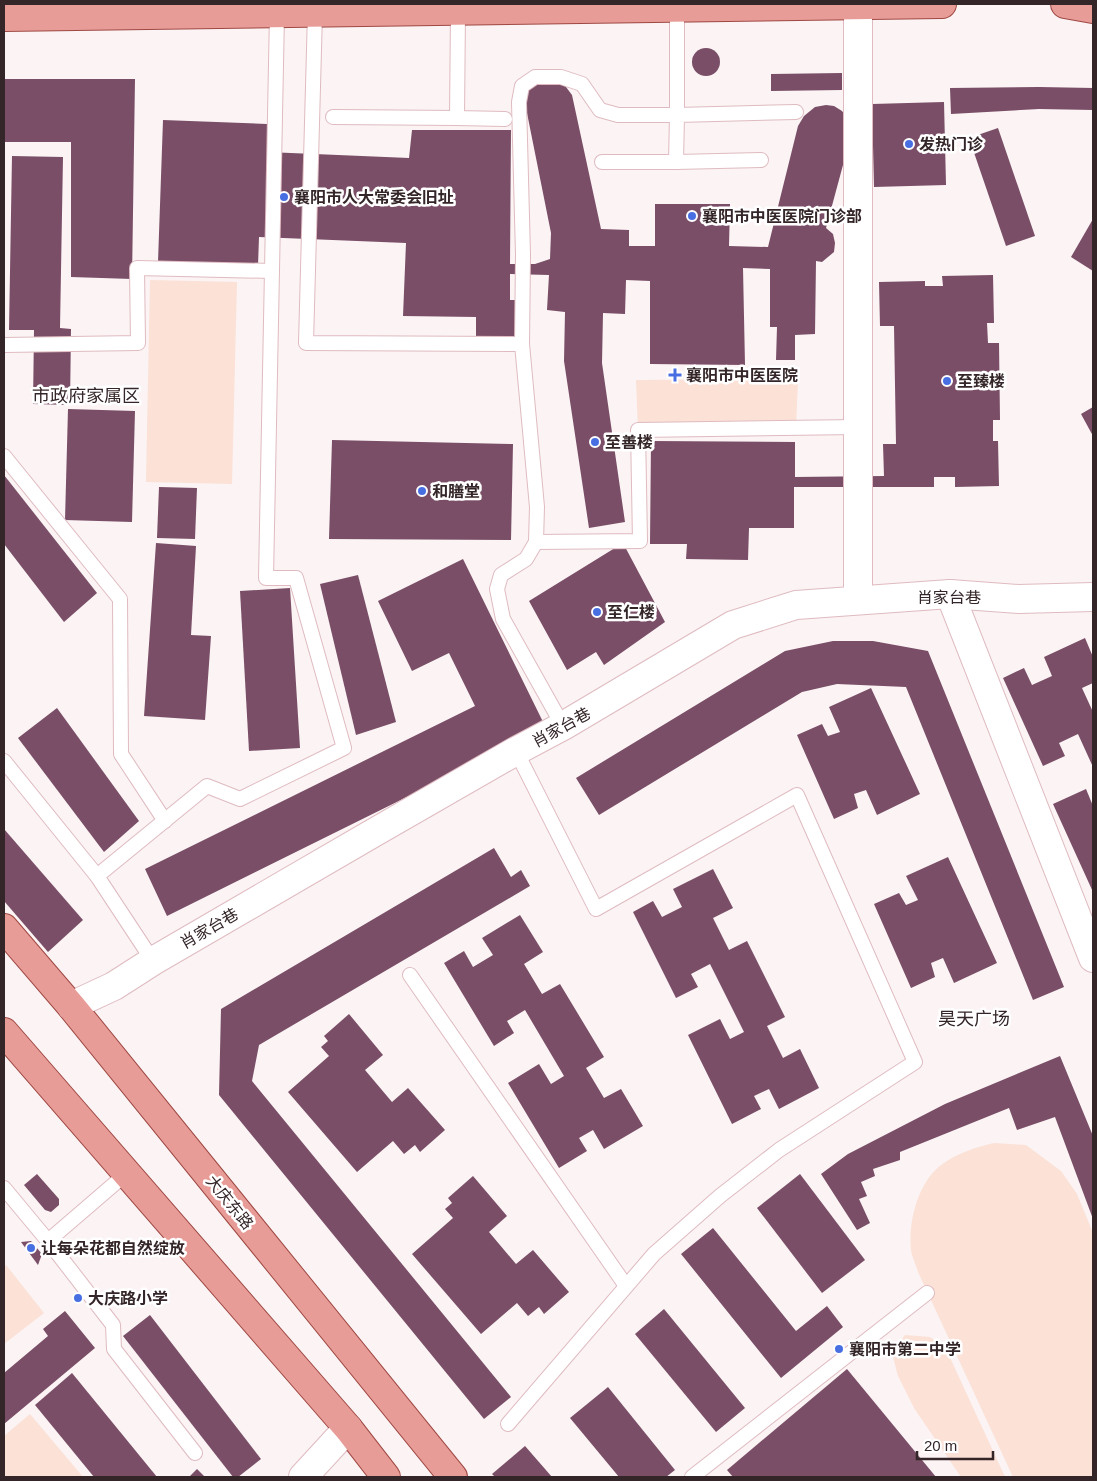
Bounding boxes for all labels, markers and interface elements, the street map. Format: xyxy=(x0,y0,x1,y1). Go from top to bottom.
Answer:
place label: 发热门诊 xyxy=(919,135,984,153)
marker: 发热门诊 xyxy=(903,138,915,150)
place label: 襄阳市人大常委会旧址 xyxy=(294,189,454,206)
marker: 襄阳市人大常委会旧址 xyxy=(278,191,290,203)
place label: 襄阳市中医医院门诊部 xyxy=(702,208,862,225)
marker: 襄阳市中医医院门诊部 xyxy=(686,210,698,222)
place label: 襄阳市中医医院 xyxy=(686,367,798,384)
marker: 襄阳市中医医院 xyxy=(668,368,682,382)
place label: 至臻楼 xyxy=(957,373,1005,390)
marker: 至臻楼 xyxy=(941,375,953,387)
district label: 市政府家属区 xyxy=(32,386,140,406)
place label: 至善楼 xyxy=(605,434,653,451)
marker: 至善楼 xyxy=(589,436,601,448)
place label: 和膳堂 xyxy=(432,483,480,500)
marker: 和膳堂 xyxy=(416,485,428,497)
street label: 肖家台巷 xyxy=(917,589,981,606)
place label: 至仁楼 xyxy=(607,604,655,621)
marker: 至仁楼 xyxy=(591,606,603,618)
street label: 肖家台巷 xyxy=(529,704,593,750)
street label: 肖家台巷 xyxy=(177,905,241,952)
district label: 昊天广场 xyxy=(938,1009,1010,1029)
street label: 大庆东路 xyxy=(203,1172,256,1233)
place label: 让每朵花都自然绽放 xyxy=(41,1239,185,1257)
marker: 让每朵花都自然绽放 xyxy=(25,1242,37,1254)
place label: 大庆路小学 xyxy=(88,1290,168,1307)
marker: 大庆路小学 xyxy=(72,1292,84,1304)
place label: 襄阳市第二中学 xyxy=(849,1341,961,1358)
marker: 襄阳市第二中学 xyxy=(833,1343,845,1355)
scale bar xyxy=(917,1428,993,1460)
text: 20 m xyxy=(924,1437,957,1454)

